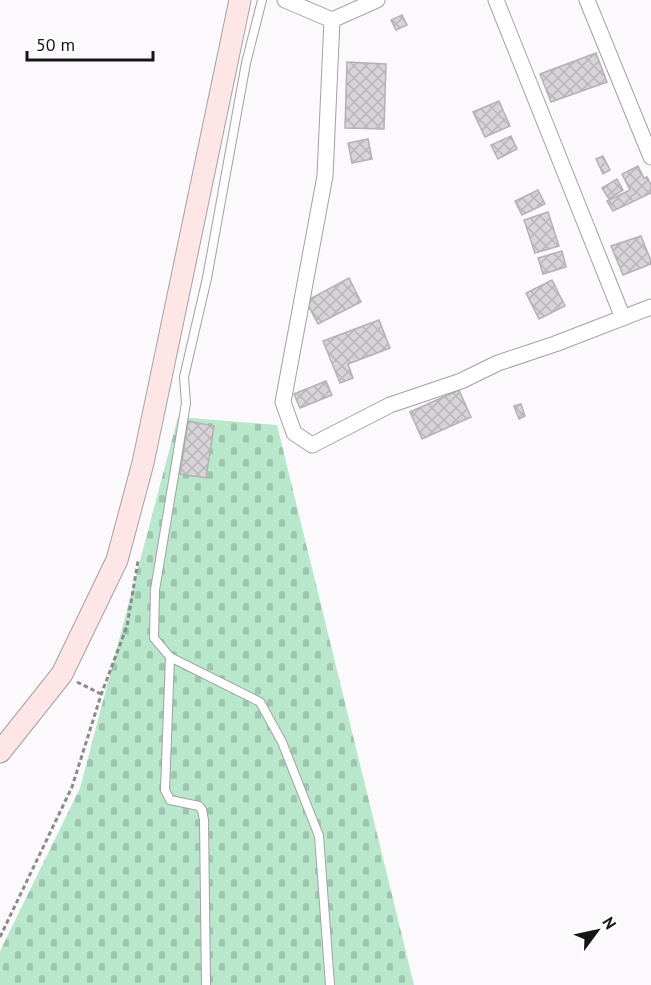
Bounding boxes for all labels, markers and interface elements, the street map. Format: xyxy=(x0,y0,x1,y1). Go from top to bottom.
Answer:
scale bar xyxy=(27,24,153,62)
text: 50 m xyxy=(36,33,75,56)
north arrow xyxy=(567,901,627,961)
text: N xyxy=(598,913,621,933)

